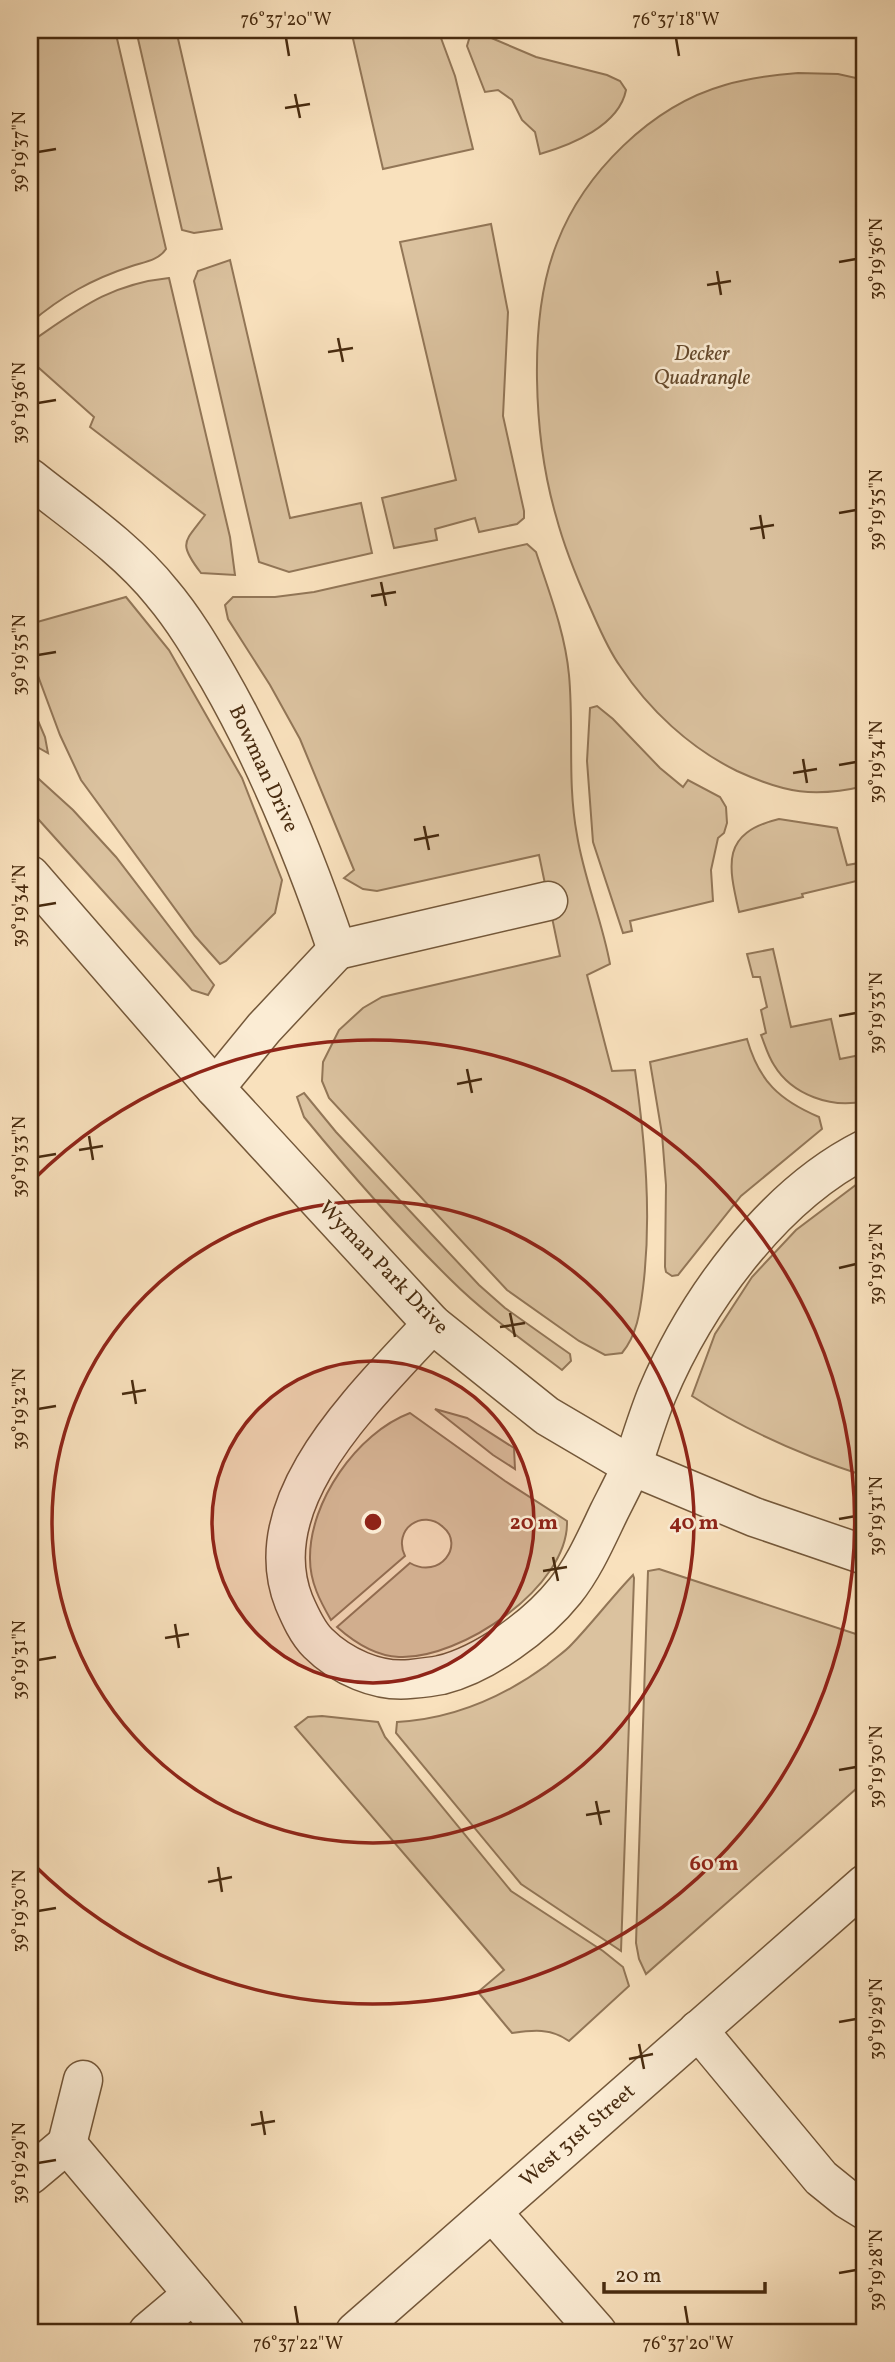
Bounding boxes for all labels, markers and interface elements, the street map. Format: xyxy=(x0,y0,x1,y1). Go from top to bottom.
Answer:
text: 76°37'20"W xyxy=(241,8,332,33)
text: 76°37'18"W xyxy=(632,8,720,33)
text: 39°19'37"N xyxy=(8,111,33,193)
text: 39°19'36"N xyxy=(865,218,890,300)
park label: Decker Quadrangle xyxy=(654,340,751,393)
text: 39°19'36"N xyxy=(8,362,33,444)
text: 39°19'35"N xyxy=(865,469,890,551)
text: 39°19'35"N xyxy=(8,614,33,696)
street label: Bowman Drive xyxy=(221,701,305,837)
text: 39°19'34"N xyxy=(865,720,890,804)
text: 39°19'34"N xyxy=(8,864,33,948)
text: 39°19'33"N xyxy=(865,972,890,1054)
text: 39°19'33"N xyxy=(8,1116,33,1198)
street label: Wyman Park Drive xyxy=(312,1195,455,1341)
text: 39°19'32"N xyxy=(865,1223,890,1305)
text: 39°19'32"N xyxy=(8,1368,33,1450)
text: 39°19'31"N xyxy=(865,1476,890,1556)
text: 20 m xyxy=(510,1509,558,1538)
text: 40 m xyxy=(669,1509,719,1538)
centre of rings xyxy=(361,1510,385,1534)
text: 39°19'31"N xyxy=(8,1620,33,1700)
text: 39°19'30"N xyxy=(865,1726,890,1808)
text: 60 m xyxy=(690,1850,738,1879)
text: 39°19'30"N xyxy=(8,1870,33,1952)
text: 39°19'29"N xyxy=(865,1978,890,2060)
street label: West 31st Street xyxy=(514,2078,642,2194)
text: 39°19'29"N xyxy=(8,2122,33,2204)
text: 39°19'28"N xyxy=(865,2229,890,2311)
scale bar xyxy=(604,2250,766,2294)
text: 20 m xyxy=(615,2262,661,2291)
text: 76°37'22"W xyxy=(253,2332,343,2357)
text: 76°37'20"W xyxy=(643,2332,734,2357)

